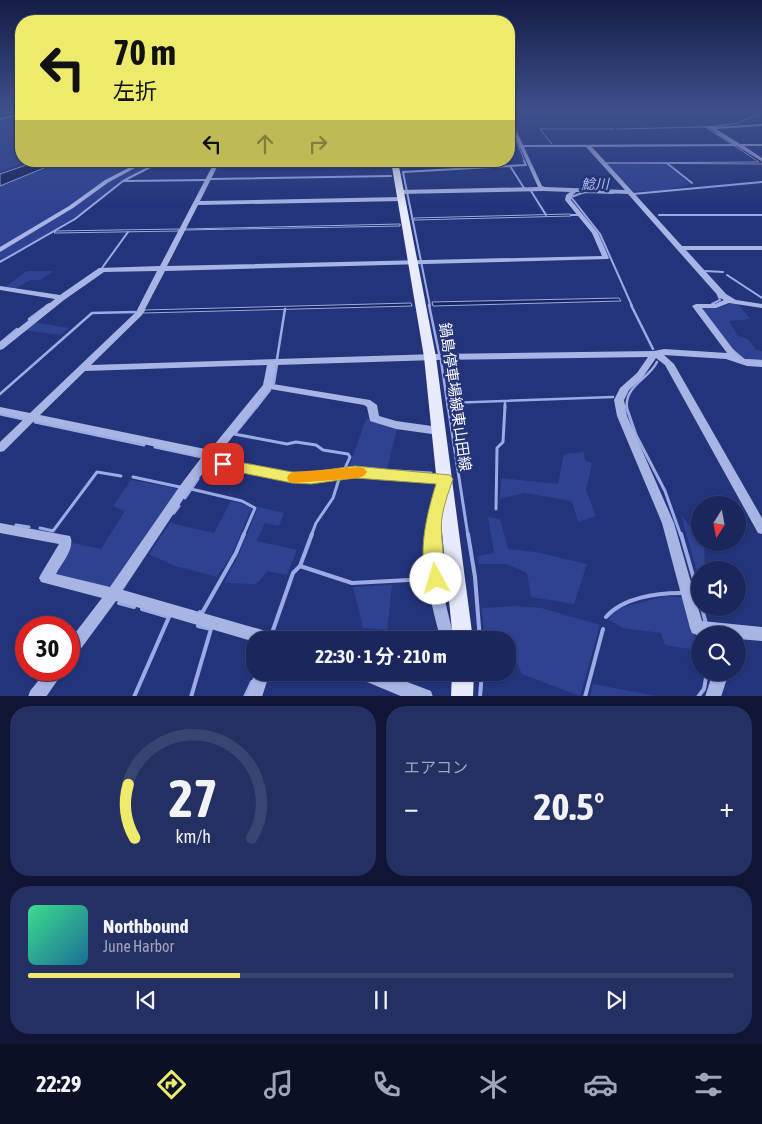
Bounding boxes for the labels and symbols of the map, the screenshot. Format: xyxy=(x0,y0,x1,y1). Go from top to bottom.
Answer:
water label: 鯰川 xyxy=(581,176,611,192)
street label: 鍋島停車場線東山田線 xyxy=(437,321,474,472)
pin xyxy=(202,443,244,485)
north arrow xyxy=(691,496,746,551)
position arrow xyxy=(409,552,461,604)
speed limit sign: 30 xyxy=(15,616,80,681)

